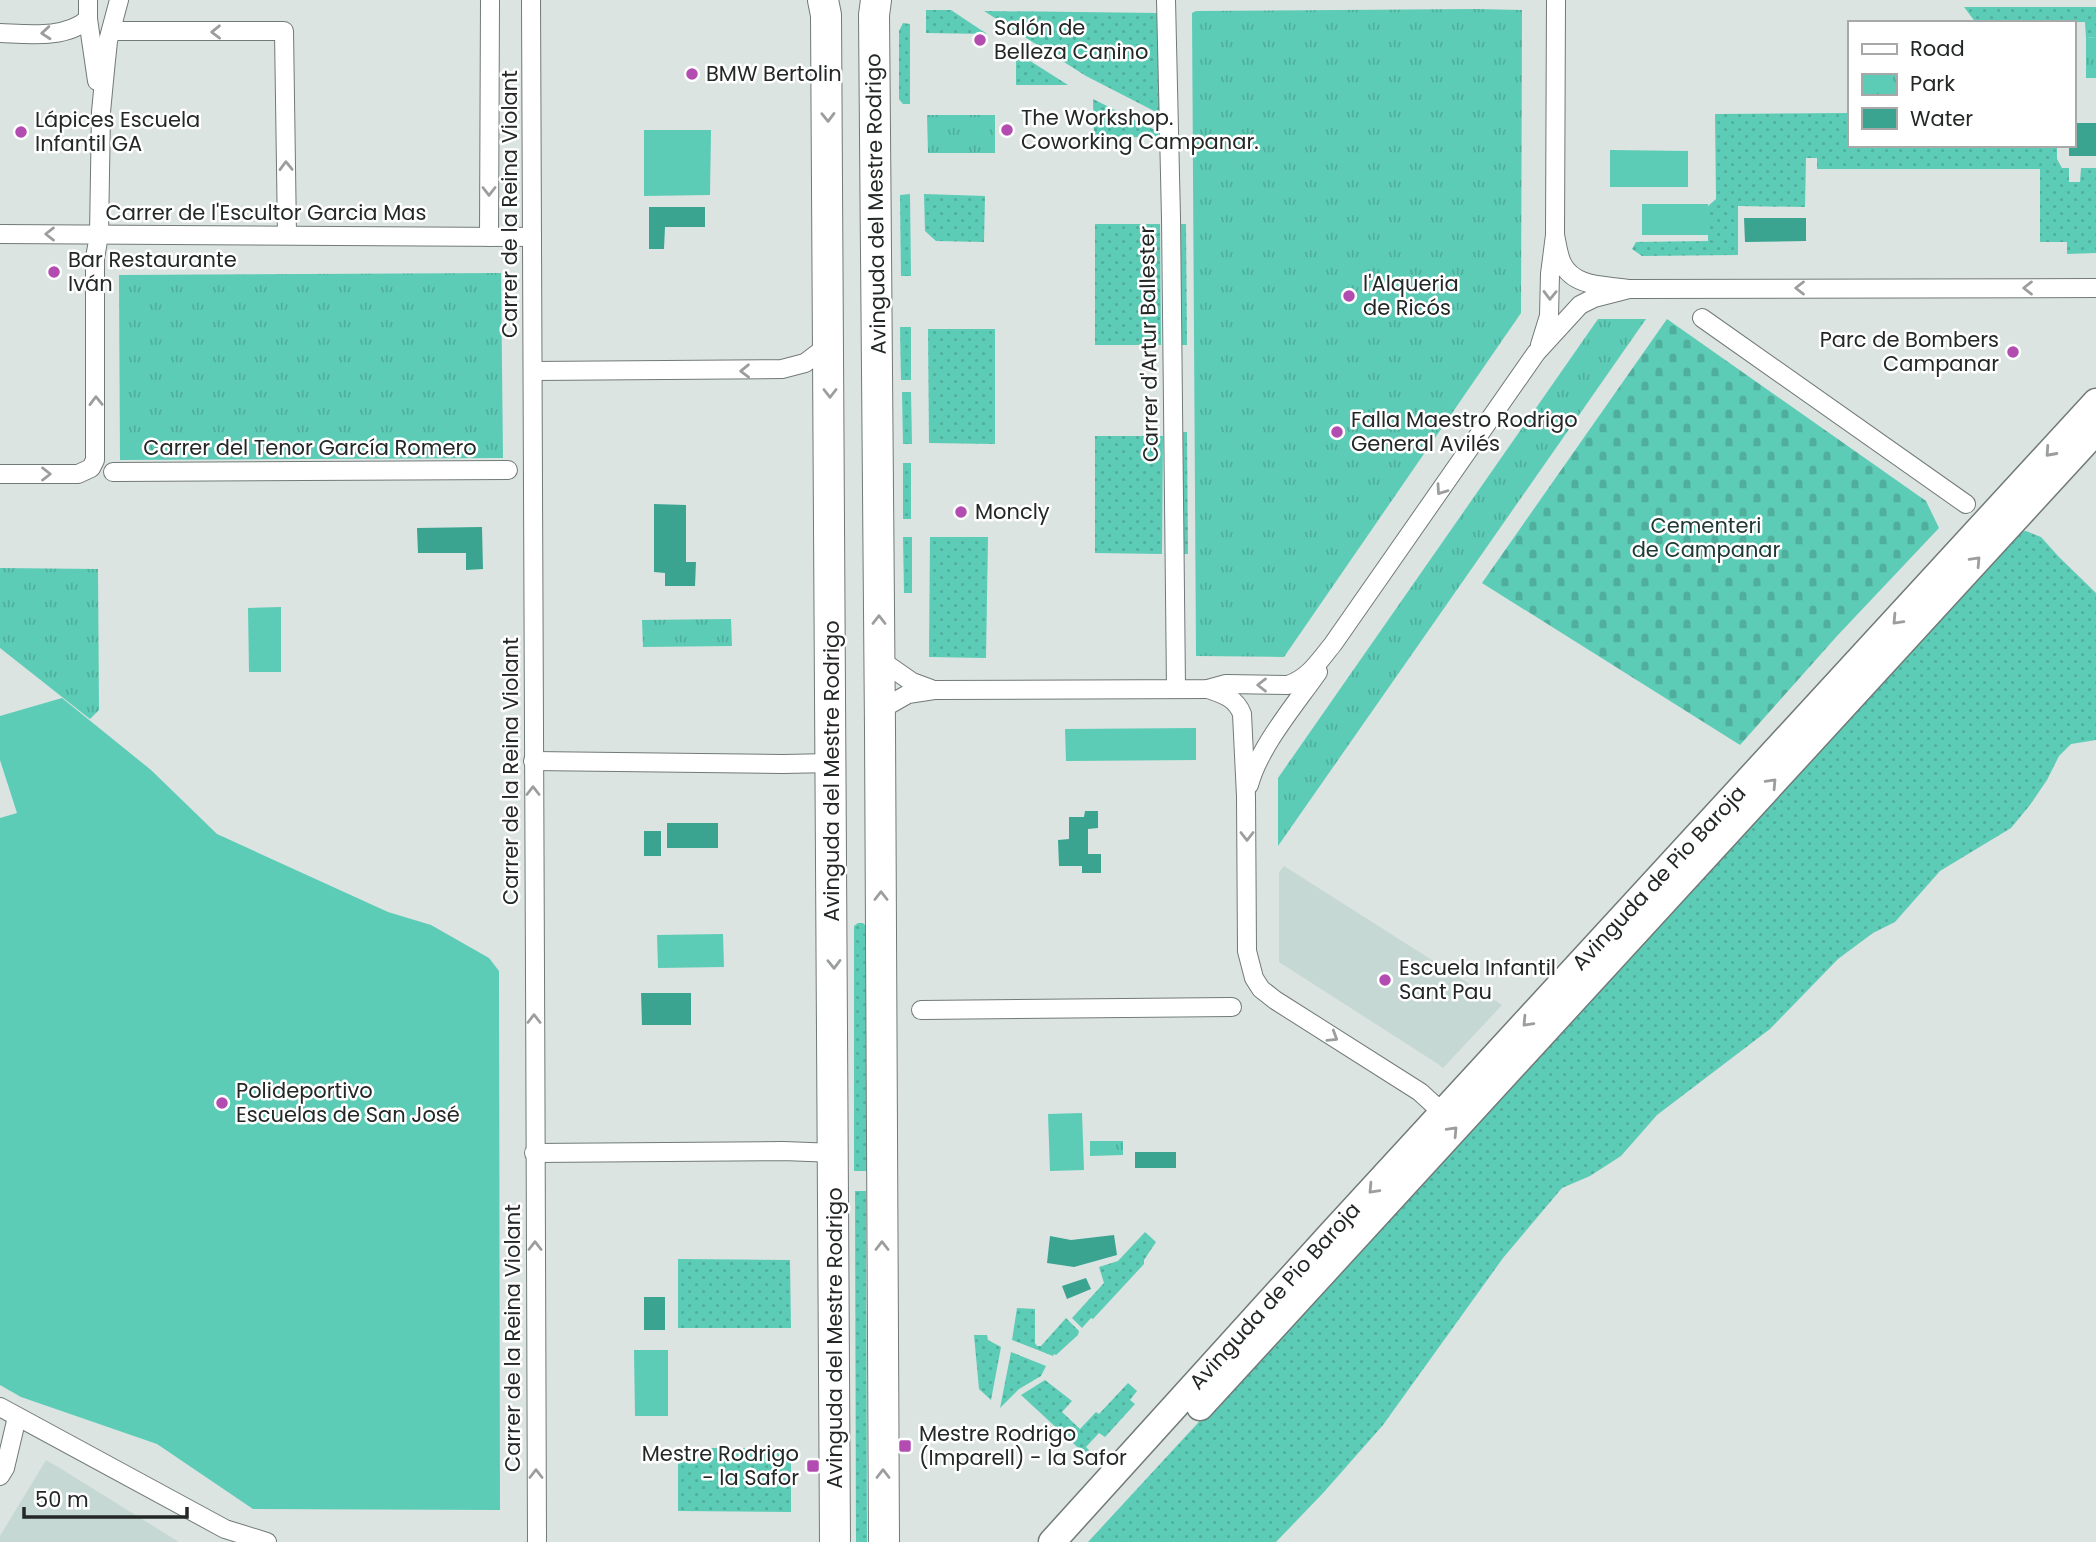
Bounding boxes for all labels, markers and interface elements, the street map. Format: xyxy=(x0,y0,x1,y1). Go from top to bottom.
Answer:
place label: Salón de Belleza Canino xyxy=(994,13,1149,66)
legend xyxy=(1848,21,2075,147)
one-way arrow xyxy=(210,24,221,40)
one-way arrow xyxy=(40,25,51,40)
marker: Salón de Belleza Canino xyxy=(972,32,988,48)
text: Road xyxy=(1910,34,1965,63)
street label: Avinguda del Mestre Rodrigo xyxy=(858,53,893,355)
place label: BMW Bertolin xyxy=(706,59,842,88)
marker: BMW Bertolin xyxy=(684,66,700,82)
text: Park xyxy=(1910,69,1955,98)
street label: Carrer de la Reina Violant xyxy=(495,70,524,338)
place label: The Workshop. Coworking Campanar. xyxy=(1021,103,1259,156)
text: Water xyxy=(1910,104,1973,133)
place label: Lápices Escuela Infantil GA xyxy=(35,105,200,158)
one-way arrow xyxy=(820,112,835,123)
marker: The Workshop. Coworking Campanar. xyxy=(999,122,1015,138)
marker: Lápices Escuela Infantil GA xyxy=(13,124,29,140)
one-way arrow xyxy=(278,161,294,171)
one-way arrow xyxy=(481,186,497,196)
street label: Carrer de l'Escultor Garcia Mas xyxy=(106,198,426,227)
street label: Carrer d'Artur Ballester xyxy=(1132,225,1165,462)
one-way arrow xyxy=(44,226,54,242)
place label: Bar Restaurante Iván xyxy=(68,245,237,298)
marker: Bar Restaurante Iván xyxy=(46,264,62,280)
place label: l'Alqueria de Ricós xyxy=(1363,269,1459,322)
one-way arrow xyxy=(1795,280,1805,296)
one-way arrow xyxy=(2022,280,2033,296)
marker: l'Alqueria de Ricós xyxy=(1341,288,1357,304)
one-way arrow xyxy=(1542,290,1558,301)
place label: Parc de Bombers Campanar xyxy=(1820,325,1999,378)
marker: Parc de Bombers Campanar xyxy=(2005,344,2021,360)
one-way arrow xyxy=(739,363,750,379)
one-way arrow xyxy=(822,389,838,399)
one-way arrow xyxy=(88,395,104,406)
place label: Falla Maestro Rodrigo General Avilés xyxy=(1351,405,1578,458)
marker: Falla Maestro Rodrigo General Avilés xyxy=(1329,424,1345,440)
street label: Carrer del Tenor García Romero xyxy=(143,433,477,462)
one-way arrow xyxy=(2046,444,2058,457)
one-way arrow xyxy=(42,466,52,482)
one-way arrow xyxy=(1436,482,1449,495)
place label: Moncly xyxy=(975,497,1050,526)
marker: Moncly xyxy=(953,504,969,520)
park label: Cementeri de Campanar xyxy=(1632,511,1781,564)
one-way arrow xyxy=(1968,556,1980,569)
one-way arrow xyxy=(1892,612,1905,625)
one-way arrow xyxy=(871,614,887,625)
street label: Avinguda del Mestre Rodrigo xyxy=(817,620,846,922)
street label: Carrer de la Reina Violant xyxy=(496,637,525,905)
one-way arrow xyxy=(1256,677,1267,693)
one-way arrow xyxy=(1764,778,1777,791)
street label: Avinguda de Pio Baroja xyxy=(1565,779,1752,976)
one-way arrow xyxy=(525,786,541,796)
one-way arrow xyxy=(1239,831,1255,841)
one-way arrow xyxy=(873,891,889,901)
place label: Escuela Infantil Sant Pau xyxy=(1399,953,1556,1006)
one-way arrow xyxy=(826,959,842,970)
marker: Escuela Infantil Sant Pau xyxy=(1377,972,1393,988)
one-way arrow xyxy=(526,1013,542,1024)
one-way arrow xyxy=(1523,1014,1535,1027)
one-way arrow xyxy=(1325,1028,1338,1041)
place label: Polideportivo Escuelas de San José xyxy=(236,1076,460,1129)
marker: Polideportivo Escuelas de San José xyxy=(214,1095,230,1111)
one-way arrow xyxy=(1445,1126,1457,1139)
one-way arrow xyxy=(1368,1181,1381,1194)
street label: Avinguda del Mestre Rodrigo xyxy=(820,1187,849,1489)
street label: Avinguda de Pio Baroja xyxy=(1183,1196,1367,1396)
street label: Carrer de la Reina Violant xyxy=(498,1204,527,1472)
one-way arrow xyxy=(527,1241,543,1251)
one-way arrow xyxy=(875,1241,890,1252)
place label: Mestre Rodrigo (Imparell) - la Safor xyxy=(919,1419,1127,1472)
marker: Mestre Rodrigo (Imparell) - la Safor xyxy=(897,1438,913,1454)
place label: Mestre Rodrigo - la Safor xyxy=(642,1439,799,1492)
marker: Mestre Rodrigo - la Safor xyxy=(805,1458,821,1474)
one-way arrow xyxy=(528,1468,544,1479)
one-way arrow xyxy=(875,1468,891,1479)
scale bar xyxy=(24,1476,187,1520)
text: 50 m xyxy=(35,1485,89,1514)

